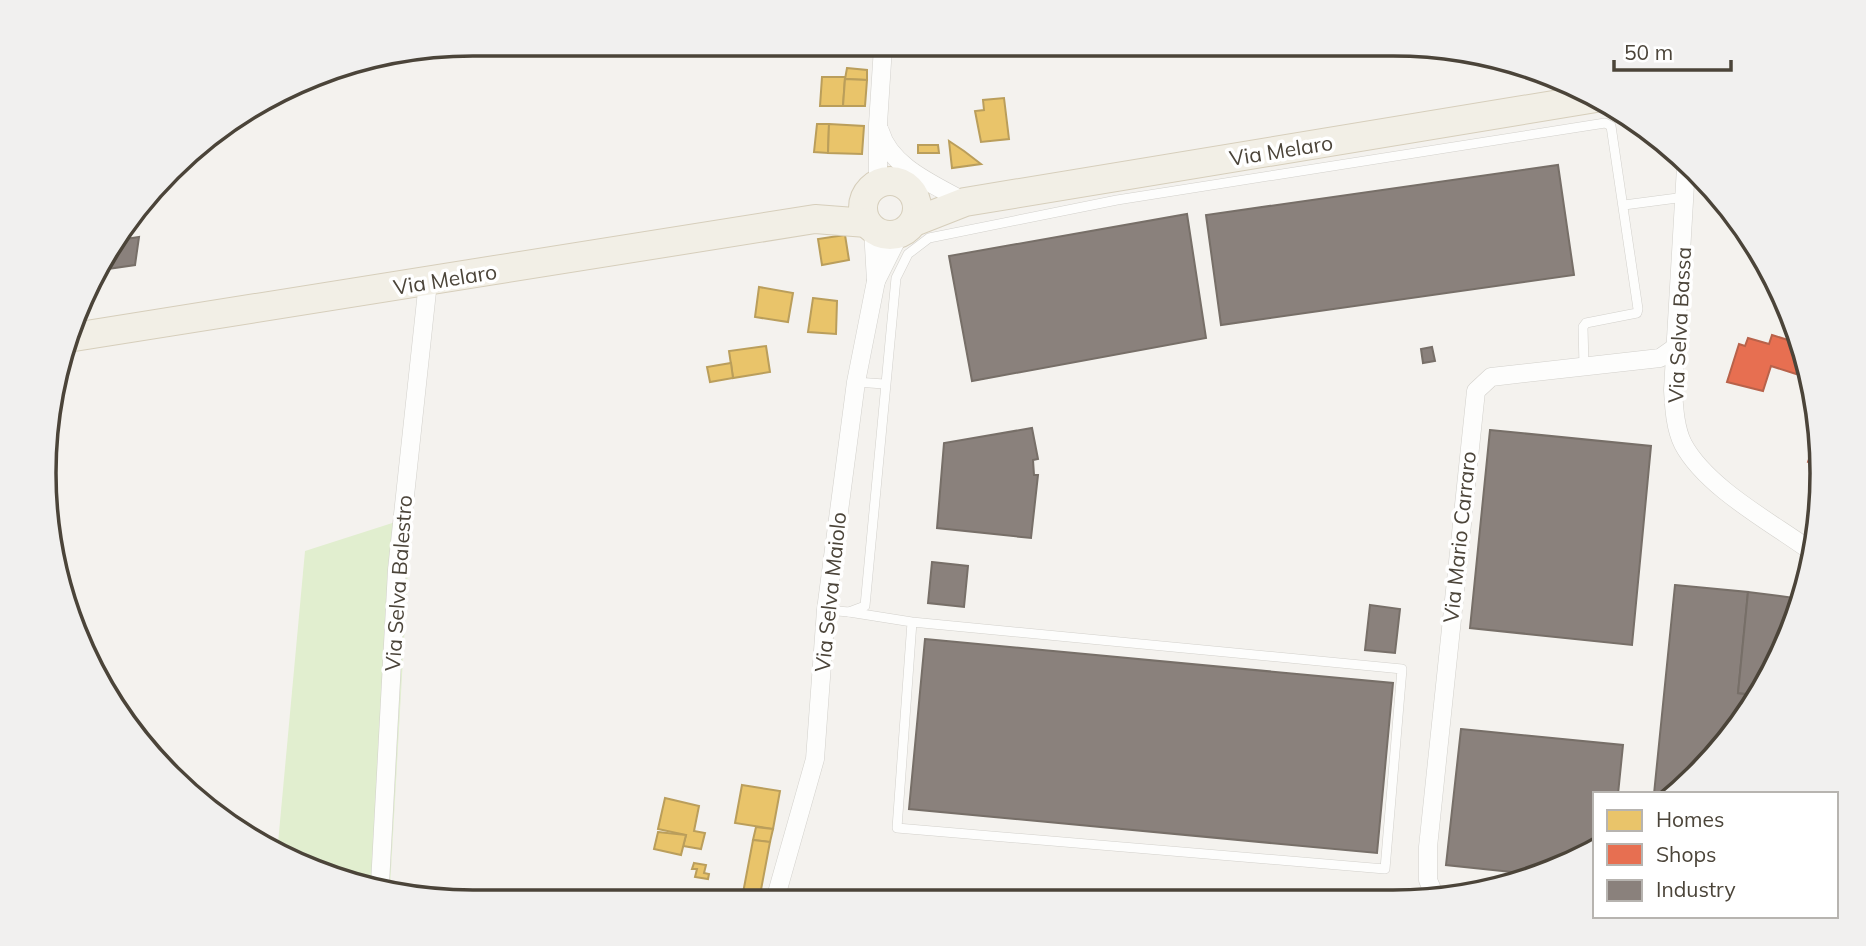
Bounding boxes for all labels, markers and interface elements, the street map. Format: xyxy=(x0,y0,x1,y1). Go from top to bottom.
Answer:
scale bar xyxy=(1614,28,1731,72)
text: 50 m xyxy=(1624,39,1673,65)
street label: Via Melaro xyxy=(1227,129,1335,171)
street label: Via Selva Bassa xyxy=(1662,246,1696,404)
street label: Via Melaro xyxy=(391,258,499,300)
street label: Via Mario Carraro xyxy=(1437,450,1481,624)
street label: Via Selva Balestro xyxy=(379,494,417,672)
street label: Via Selva Maiolo xyxy=(809,511,851,673)
legend xyxy=(1593,792,1838,918)
text: Homes xyxy=(1656,806,1724,832)
text: Shops xyxy=(1656,841,1716,867)
text: Industry xyxy=(1656,876,1736,902)

